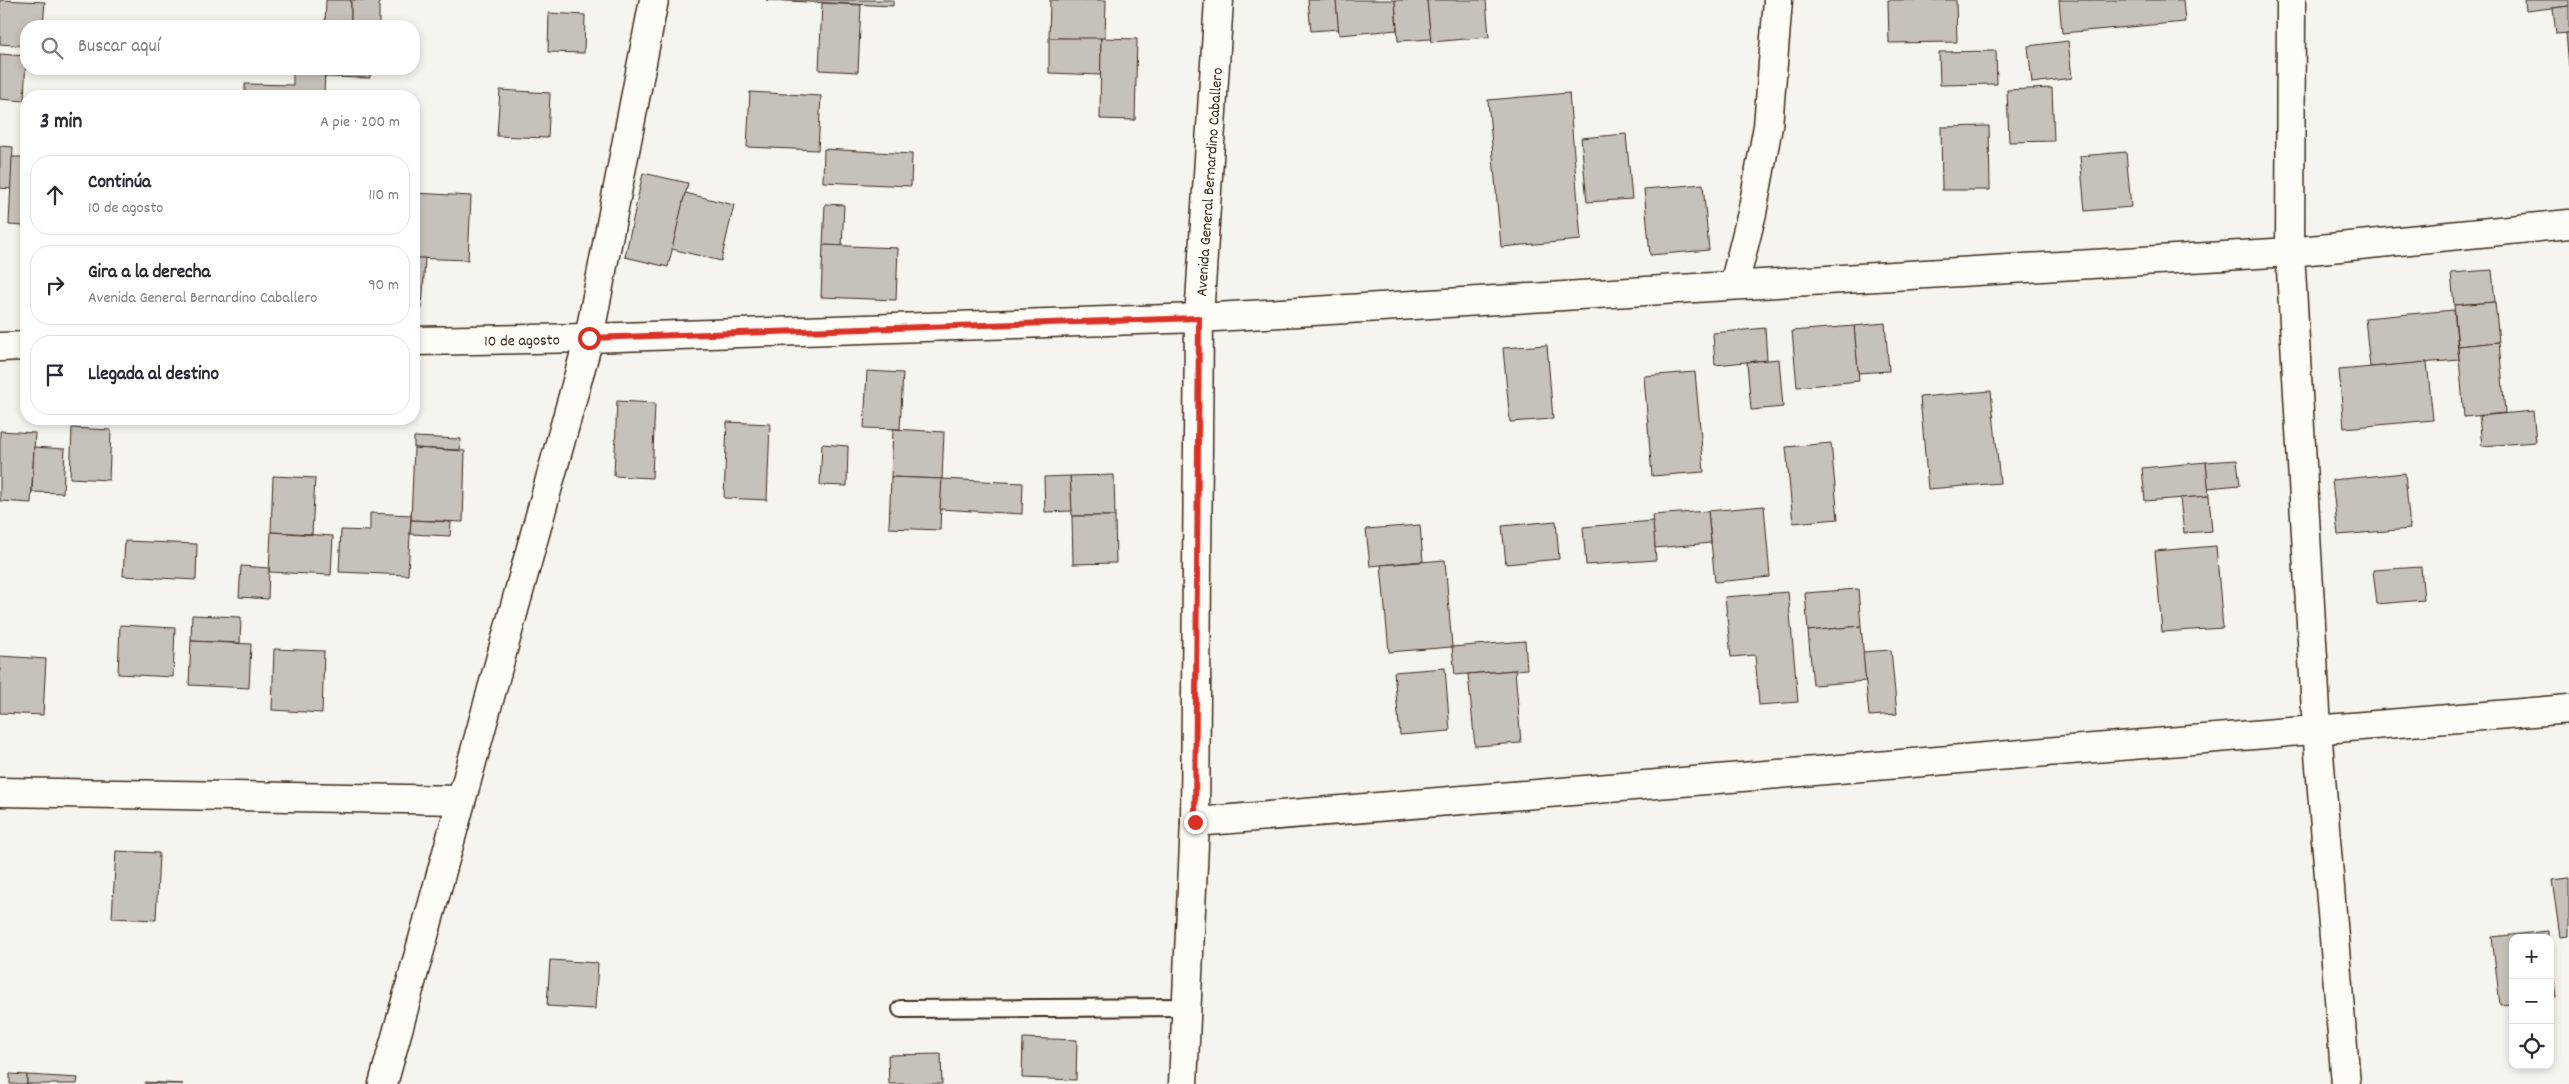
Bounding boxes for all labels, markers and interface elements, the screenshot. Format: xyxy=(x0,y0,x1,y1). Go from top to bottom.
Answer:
search box xyxy=(20,20,420,75)
icon: search xyxy=(38,34,66,62)
text: Buscar aquí xyxy=(78,34,160,61)
street label: Avenida General Bernardino Caballero xyxy=(1191,67,1230,297)
text: 3 min xyxy=(40,108,82,138)
text: A pie · 200 m xyxy=(320,111,400,134)
text: Continúa xyxy=(88,170,151,197)
icon: ahead xyxy=(41,181,69,209)
text: 110 m xyxy=(369,184,399,207)
text: 10 de agosto xyxy=(88,197,164,220)
text: Gira a la derecha xyxy=(88,260,210,287)
icon: right xyxy=(41,271,69,299)
text: 90 m xyxy=(368,274,399,297)
text: Avenida General Bernardino Caballero xyxy=(88,287,317,310)
route start xyxy=(578,327,601,350)
street label: 10 de agosto xyxy=(484,329,560,354)
icon: arrive xyxy=(41,361,69,389)
text: Llegada al destino xyxy=(88,362,219,389)
route end xyxy=(1184,811,1207,834)
map controls xyxy=(2509,934,2554,1069)
button: + xyxy=(2509,934,2554,979)
button: − xyxy=(2509,979,2554,1024)
button: locate xyxy=(2509,1024,2554,1069)

